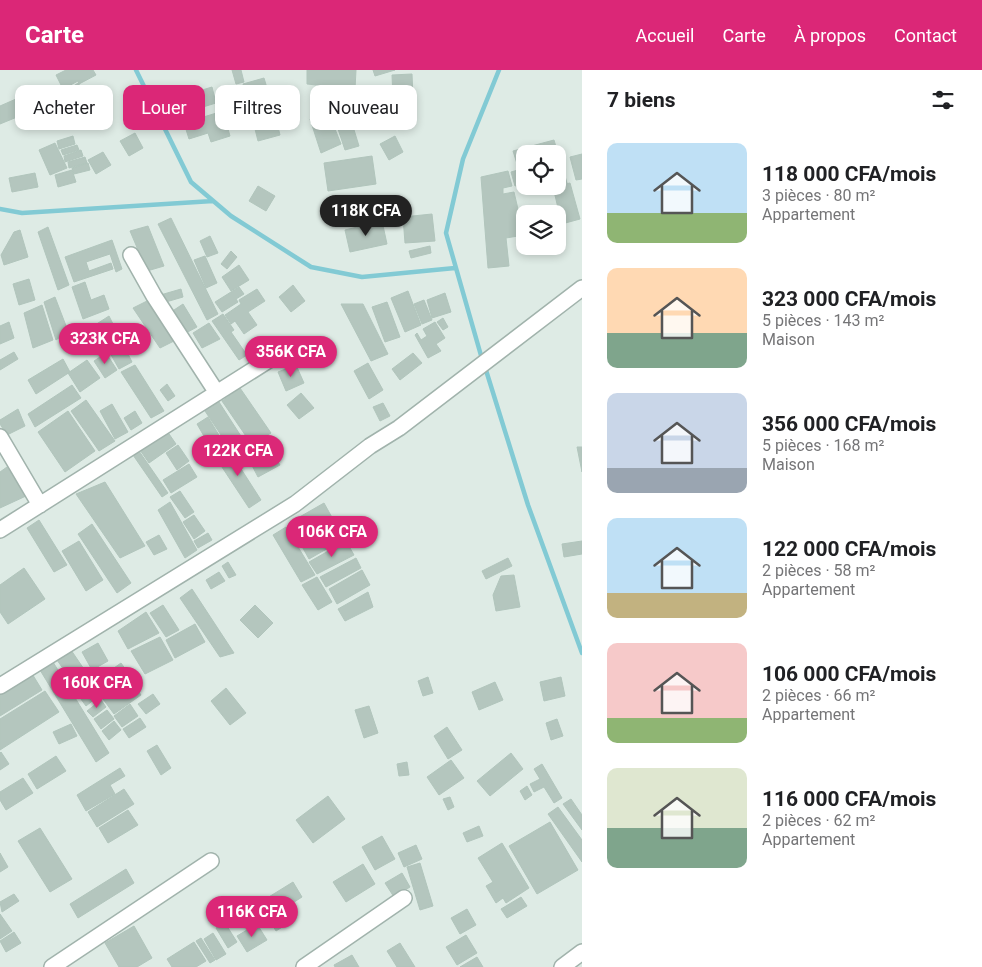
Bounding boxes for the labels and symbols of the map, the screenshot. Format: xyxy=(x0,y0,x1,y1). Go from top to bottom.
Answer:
pin: 118K CFA xyxy=(314,194,418,237)
pin: 323K CFA xyxy=(53,322,157,365)
pin: 356K CFA xyxy=(239,336,343,378)
pin: 122K CFA xyxy=(186,434,290,477)
pin: 106K CFA xyxy=(280,516,384,558)
pin: 160K CFA xyxy=(45,666,149,709)
pin: 116K CFA xyxy=(200,896,304,938)

